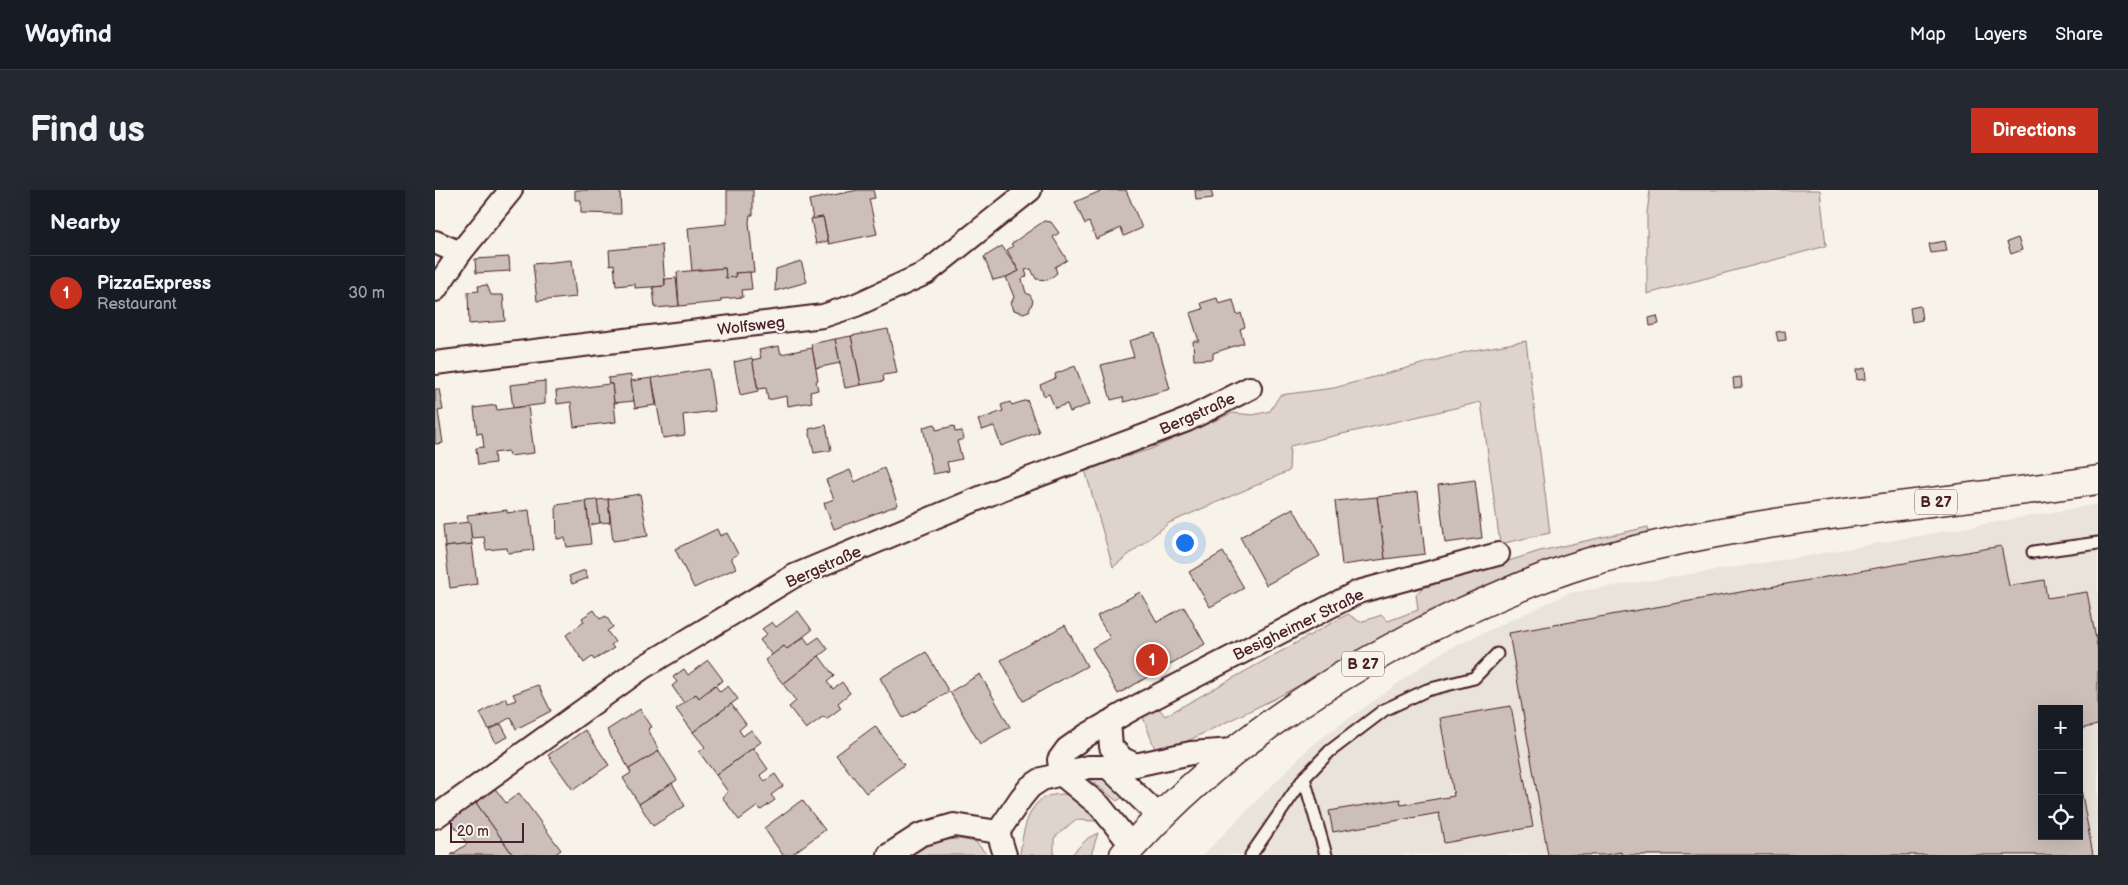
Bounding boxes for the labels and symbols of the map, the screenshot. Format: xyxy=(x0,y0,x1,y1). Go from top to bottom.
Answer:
street label: Wolfsweg xyxy=(716,313,786,340)
street label: Bergstraße xyxy=(1157,389,1239,440)
road number: B 27 xyxy=(1915,490,1957,514)
your location xyxy=(1172,530,1198,556)
street label: Bergstraße xyxy=(783,542,865,593)
street label: Besigheimer Straße xyxy=(1230,585,1368,665)
pin: 1 xyxy=(1136,641,1168,679)
road number: B 27 xyxy=(1342,652,1384,676)
scale bar xyxy=(450,820,524,843)

